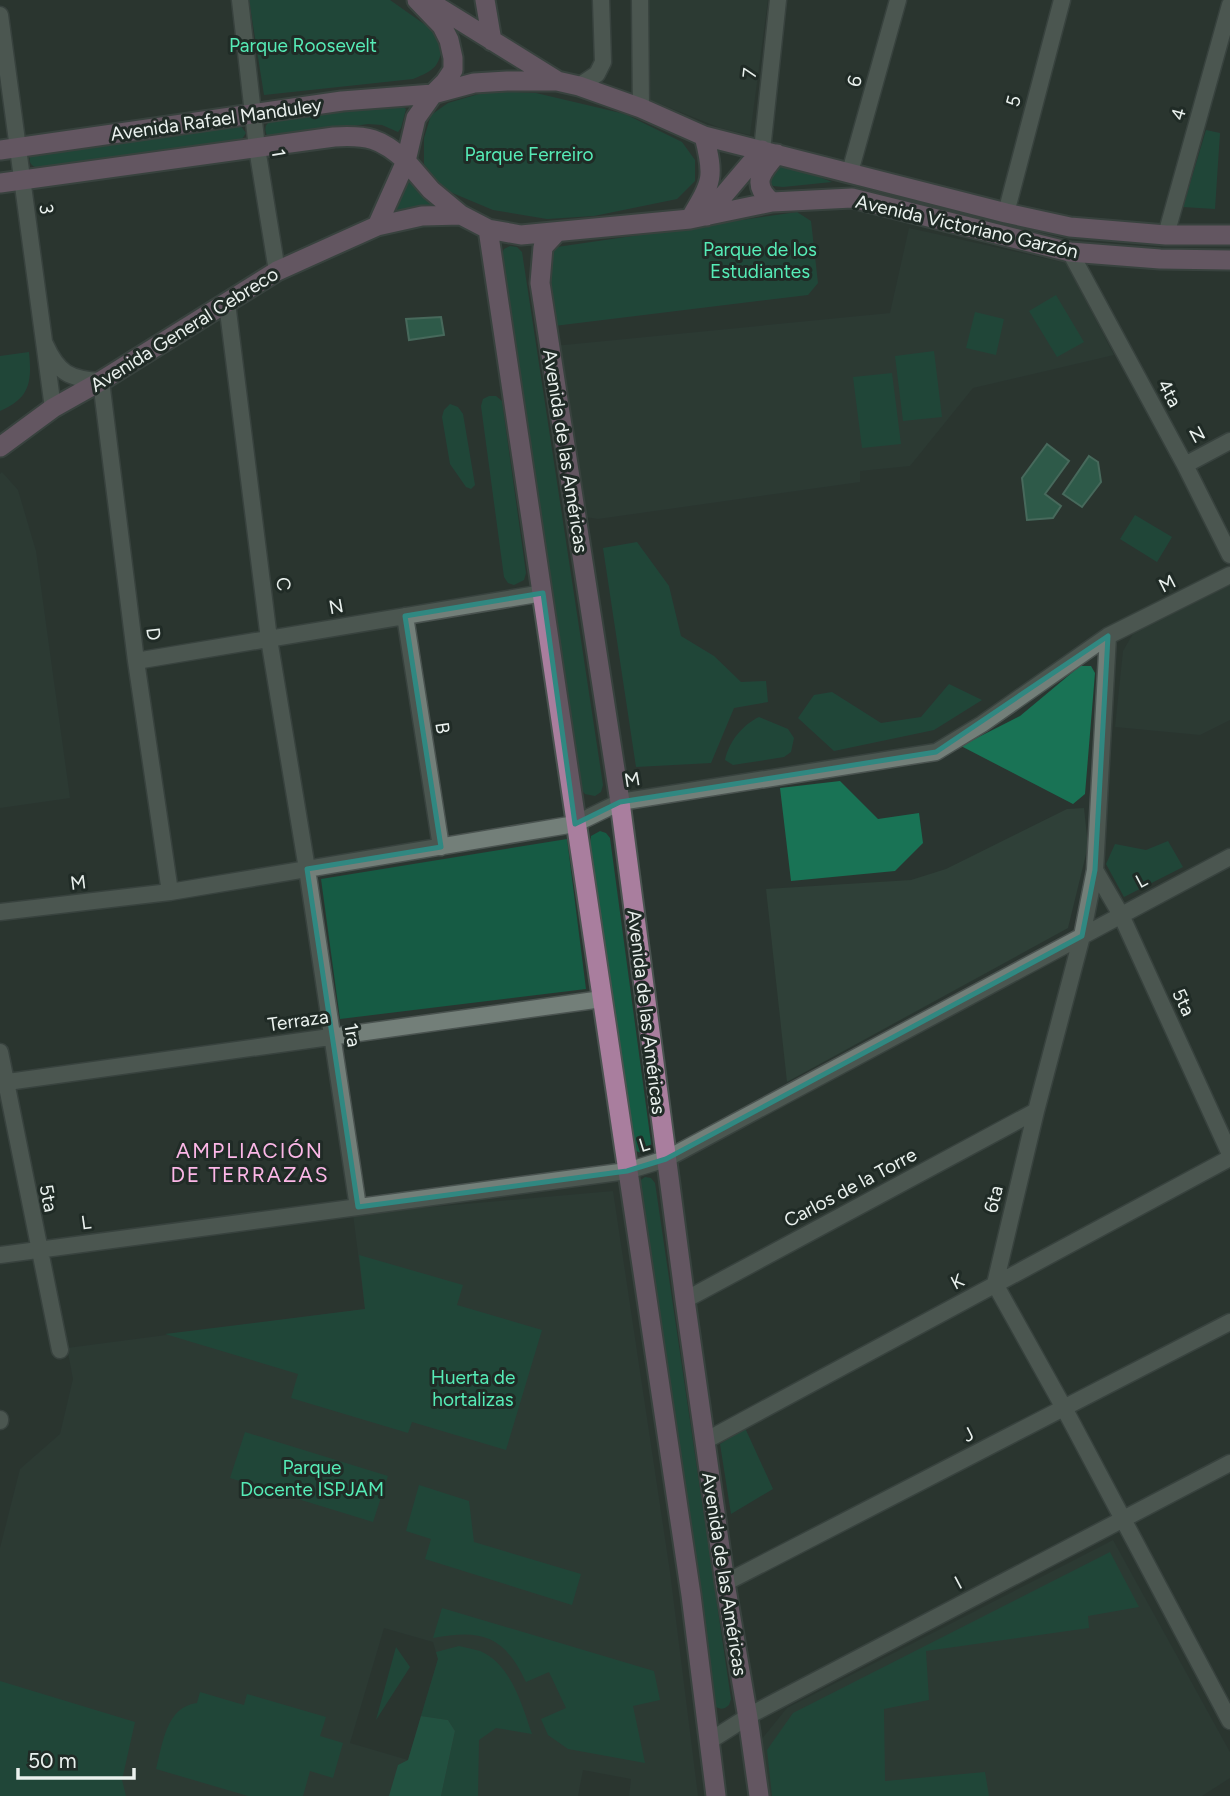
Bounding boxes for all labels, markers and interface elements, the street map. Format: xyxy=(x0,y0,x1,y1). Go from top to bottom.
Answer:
park label: Parque Roosevelt xyxy=(229,34,377,57)
street label: 7 xyxy=(738,67,761,79)
street label: 6 xyxy=(842,73,867,89)
street label: Avenida Rafael Manduley xyxy=(109,93,323,146)
street label: 5 xyxy=(1001,93,1026,109)
street label: 4 xyxy=(1166,105,1191,123)
park label: Parque Ferreiro xyxy=(464,143,594,166)
street label: 1 xyxy=(267,147,290,159)
street label: Avenida Victoriano Garzón xyxy=(853,190,1080,263)
street label: 3 xyxy=(34,202,59,216)
park label: Parque de los Estudiantes xyxy=(703,238,817,283)
street label: Avenida General Cebreco xyxy=(86,262,282,397)
street label: Avenida de las Américas xyxy=(538,348,593,555)
street label: 4ta xyxy=(1153,375,1186,411)
street label: N xyxy=(1185,421,1209,448)
street label: M xyxy=(1155,570,1180,597)
street label: C xyxy=(271,576,296,593)
street label: N xyxy=(327,594,345,619)
street label: D xyxy=(141,626,166,642)
street label: B xyxy=(430,721,455,736)
street label: M xyxy=(622,767,642,792)
street label: L xyxy=(1131,868,1151,893)
street label: M xyxy=(69,870,87,895)
street label: Avenida de las Américas xyxy=(623,908,670,1116)
street label: 5ta xyxy=(1167,985,1200,1020)
street label: Terraza xyxy=(266,1005,330,1036)
street label: 1ra xyxy=(339,1021,366,1049)
street label: L xyxy=(636,1132,652,1157)
district label: AMPLIACIÓN DE TERRAZAS xyxy=(170,1138,330,1187)
street label: Carlos de la Torre xyxy=(780,1143,920,1232)
street label: 5ta xyxy=(35,1182,62,1214)
street label: 6ta xyxy=(979,1183,1008,1215)
street label: L xyxy=(80,1210,93,1235)
street label: K xyxy=(947,1268,968,1294)
park label: Huerta de hortalizas xyxy=(431,1366,515,1411)
street label: J xyxy=(959,1422,978,1447)
park label: Parque Docente ISPJAM xyxy=(240,1456,384,1501)
street label: Avenida de las Américas xyxy=(697,1471,752,1678)
street label: I xyxy=(951,1571,966,1594)
scale bar xyxy=(18,1736,133,1780)
text: 50 m xyxy=(28,1748,77,1773)

